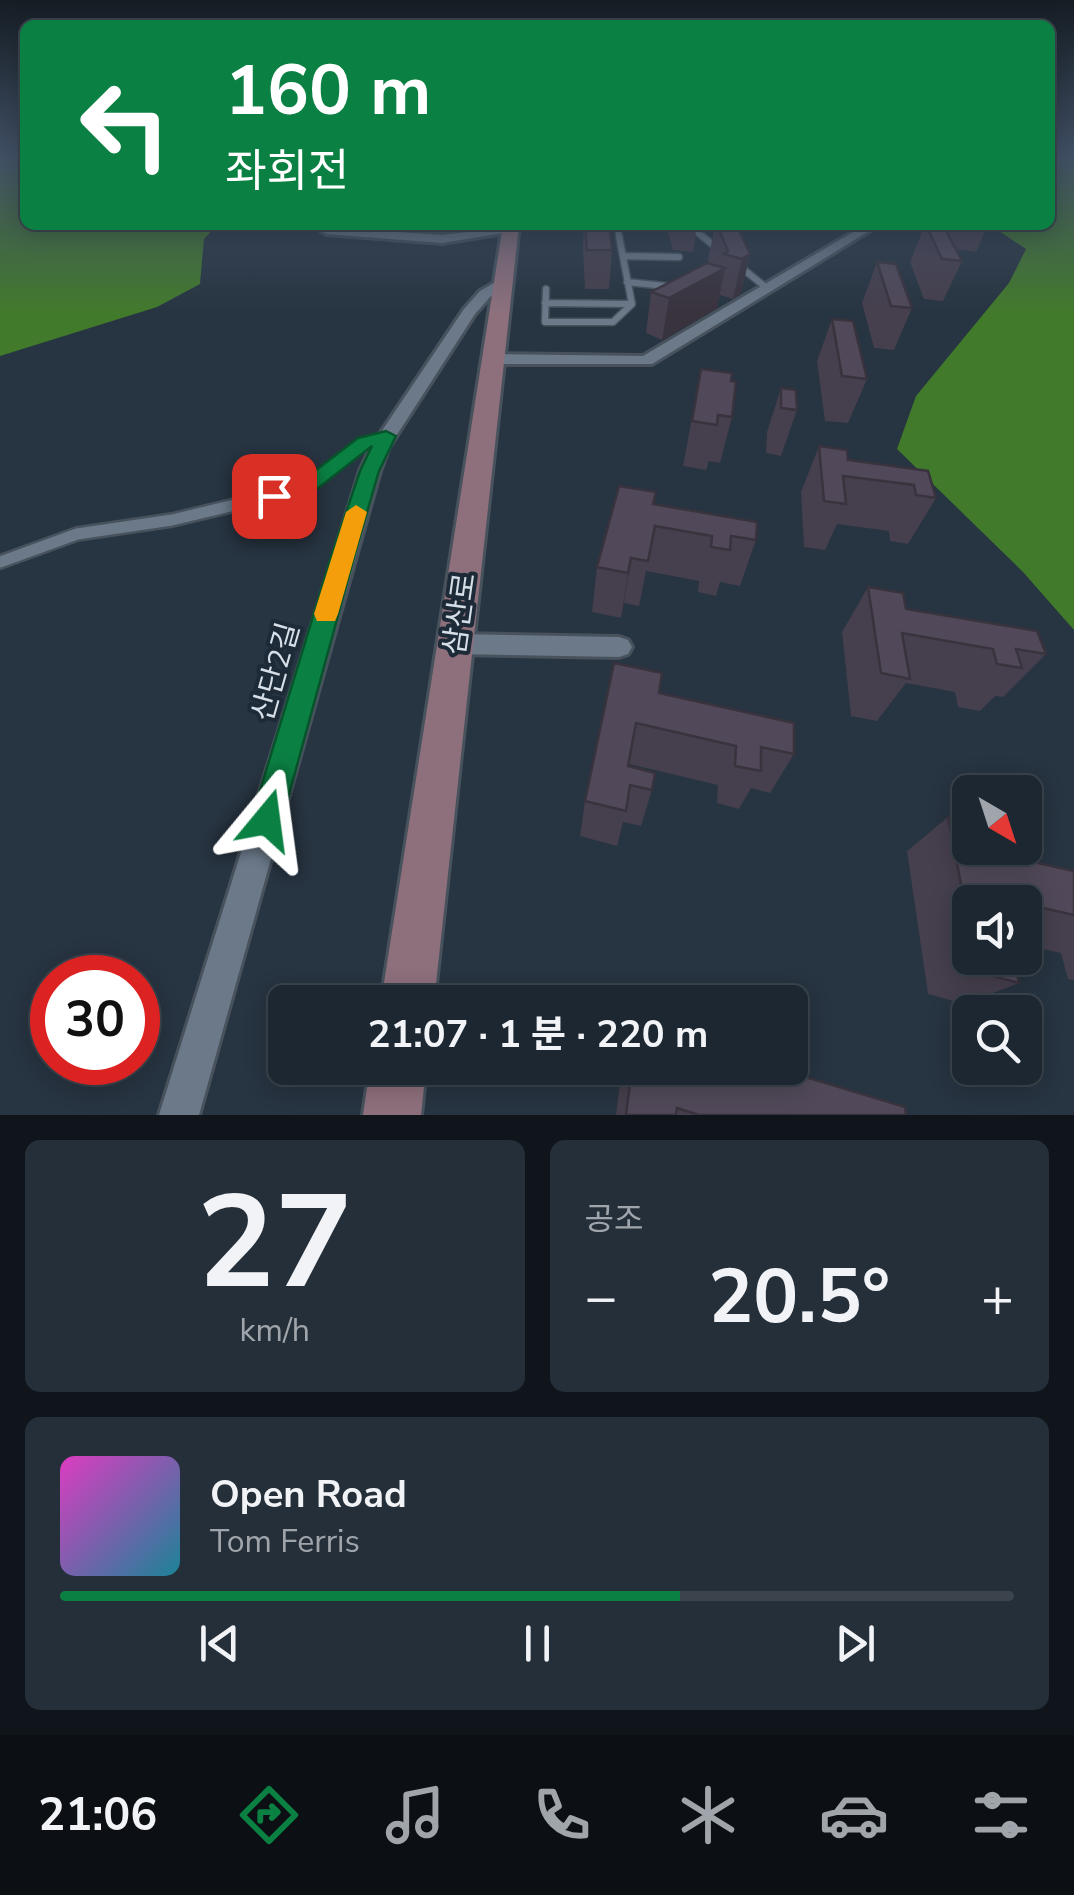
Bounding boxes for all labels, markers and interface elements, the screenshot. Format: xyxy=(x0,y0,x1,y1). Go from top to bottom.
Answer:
text: 160 m xyxy=(225,43,431,139)
icon: left xyxy=(60,60,190,190)
text: 좌회전 xyxy=(225,141,349,202)
pin xyxy=(232,454,317,539)
icon: arrive xyxy=(247,469,302,524)
street label: 삼산로 xyxy=(434,570,486,658)
street label: 산단2길 xyxy=(242,618,310,726)
position arrow xyxy=(215,768,319,872)
north arrow xyxy=(952,775,1042,865)
map controls xyxy=(952,775,1042,1085)
button: sound xyxy=(952,885,1042,975)
speed limit sign: 30 xyxy=(30,955,160,1085)
button: search xyxy=(952,995,1042,1085)
text: 21:07 · 1 분 · 220 m xyxy=(368,1009,708,1060)
text: 27 xyxy=(197,1155,353,1332)
text: 공조 xyxy=(585,1198,643,1241)
text: 20.5° xyxy=(708,1246,890,1348)
text: − xyxy=(585,1260,618,1335)
text: + xyxy=(981,1260,1014,1335)
text: km/h xyxy=(239,1309,310,1352)
text: Open Road xyxy=(210,1469,407,1520)
text: Tom Ferris xyxy=(210,1520,360,1563)
icon: previous xyxy=(192,1616,247,1671)
icon: pause xyxy=(510,1616,565,1671)
icon: next xyxy=(828,1616,883,1671)
icon: directions xyxy=(234,1780,304,1850)
icon: music xyxy=(380,1780,450,1850)
icon: phone xyxy=(527,1780,597,1850)
icon: climate xyxy=(673,1780,743,1850)
icon: car xyxy=(819,1780,889,1850)
icon: filters xyxy=(966,1780,1036,1850)
text: 21:06 xyxy=(38,1785,157,1846)

